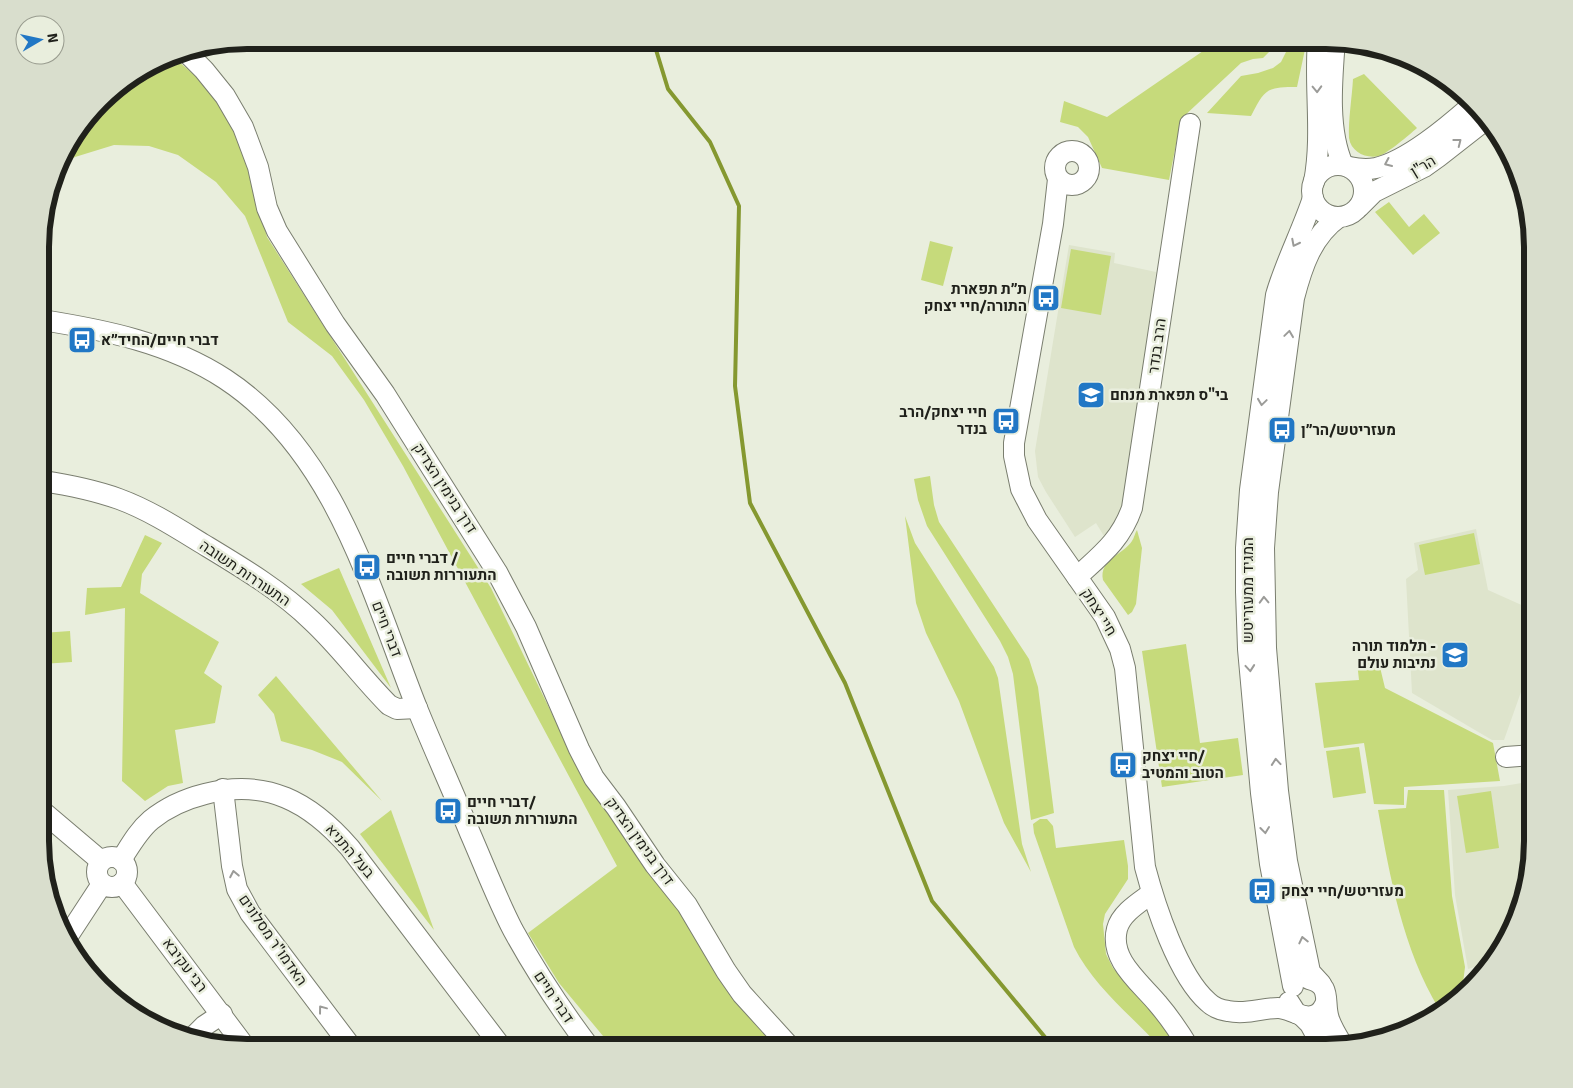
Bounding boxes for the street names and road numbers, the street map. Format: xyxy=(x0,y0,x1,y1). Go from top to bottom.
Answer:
street label: הר"ן xyxy=(1407,152,1439,180)
street label: הרב בנדר xyxy=(1144,317,1170,375)
street label: דרך בנימין הצדיק xyxy=(409,439,481,537)
street label: התעוררות תשובה xyxy=(196,536,294,610)
street label: המגיד ממעזריטש xyxy=(1239,537,1257,643)
street label: חיי יצחק xyxy=(1077,585,1121,639)
street label: דברי חיים xyxy=(368,598,406,660)
street label: דרך בנימין הצדיק xyxy=(602,794,678,889)
street label: בעל התניא xyxy=(322,820,378,882)
street label: האדמו"ר מסלונים xyxy=(235,891,311,989)
street label: רבי עקיבא xyxy=(159,934,211,996)
street label: דברי חיים xyxy=(530,968,578,1026)

